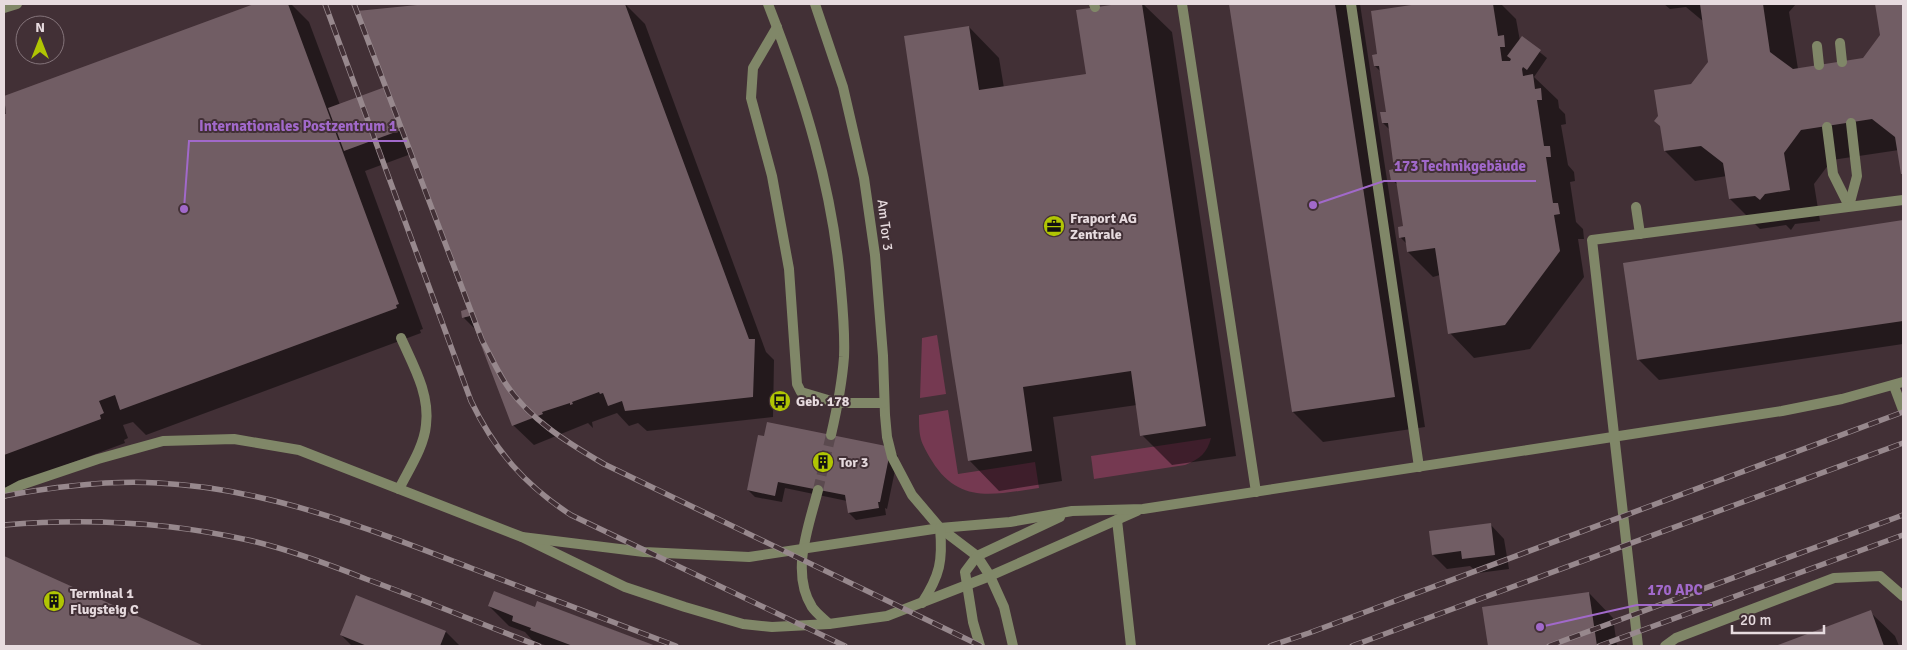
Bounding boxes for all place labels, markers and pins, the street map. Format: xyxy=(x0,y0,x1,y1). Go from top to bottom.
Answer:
callout: Internationales Postzentrum 1 xyxy=(189,111,407,141)
callout: 173 Technikgebäude xyxy=(1384,151,1536,181)
place label: Fraport AG Zentrale xyxy=(1070,210,1137,243)
office icon: Fraport AG Zentrale xyxy=(1042,214,1066,238)
bus stop icon: Geb. 178 xyxy=(768,389,792,413)
place label: Geb. 178 xyxy=(796,393,850,410)
building icon: Tor 3 xyxy=(811,450,835,474)
place label: Tor 3 xyxy=(839,454,868,471)
callout: 170 APC xyxy=(1637,575,1712,605)
place label: Terminal 1 Flugsteig C xyxy=(70,585,139,618)
building icon: Terminal 1 Flugsteig C xyxy=(42,589,66,613)

